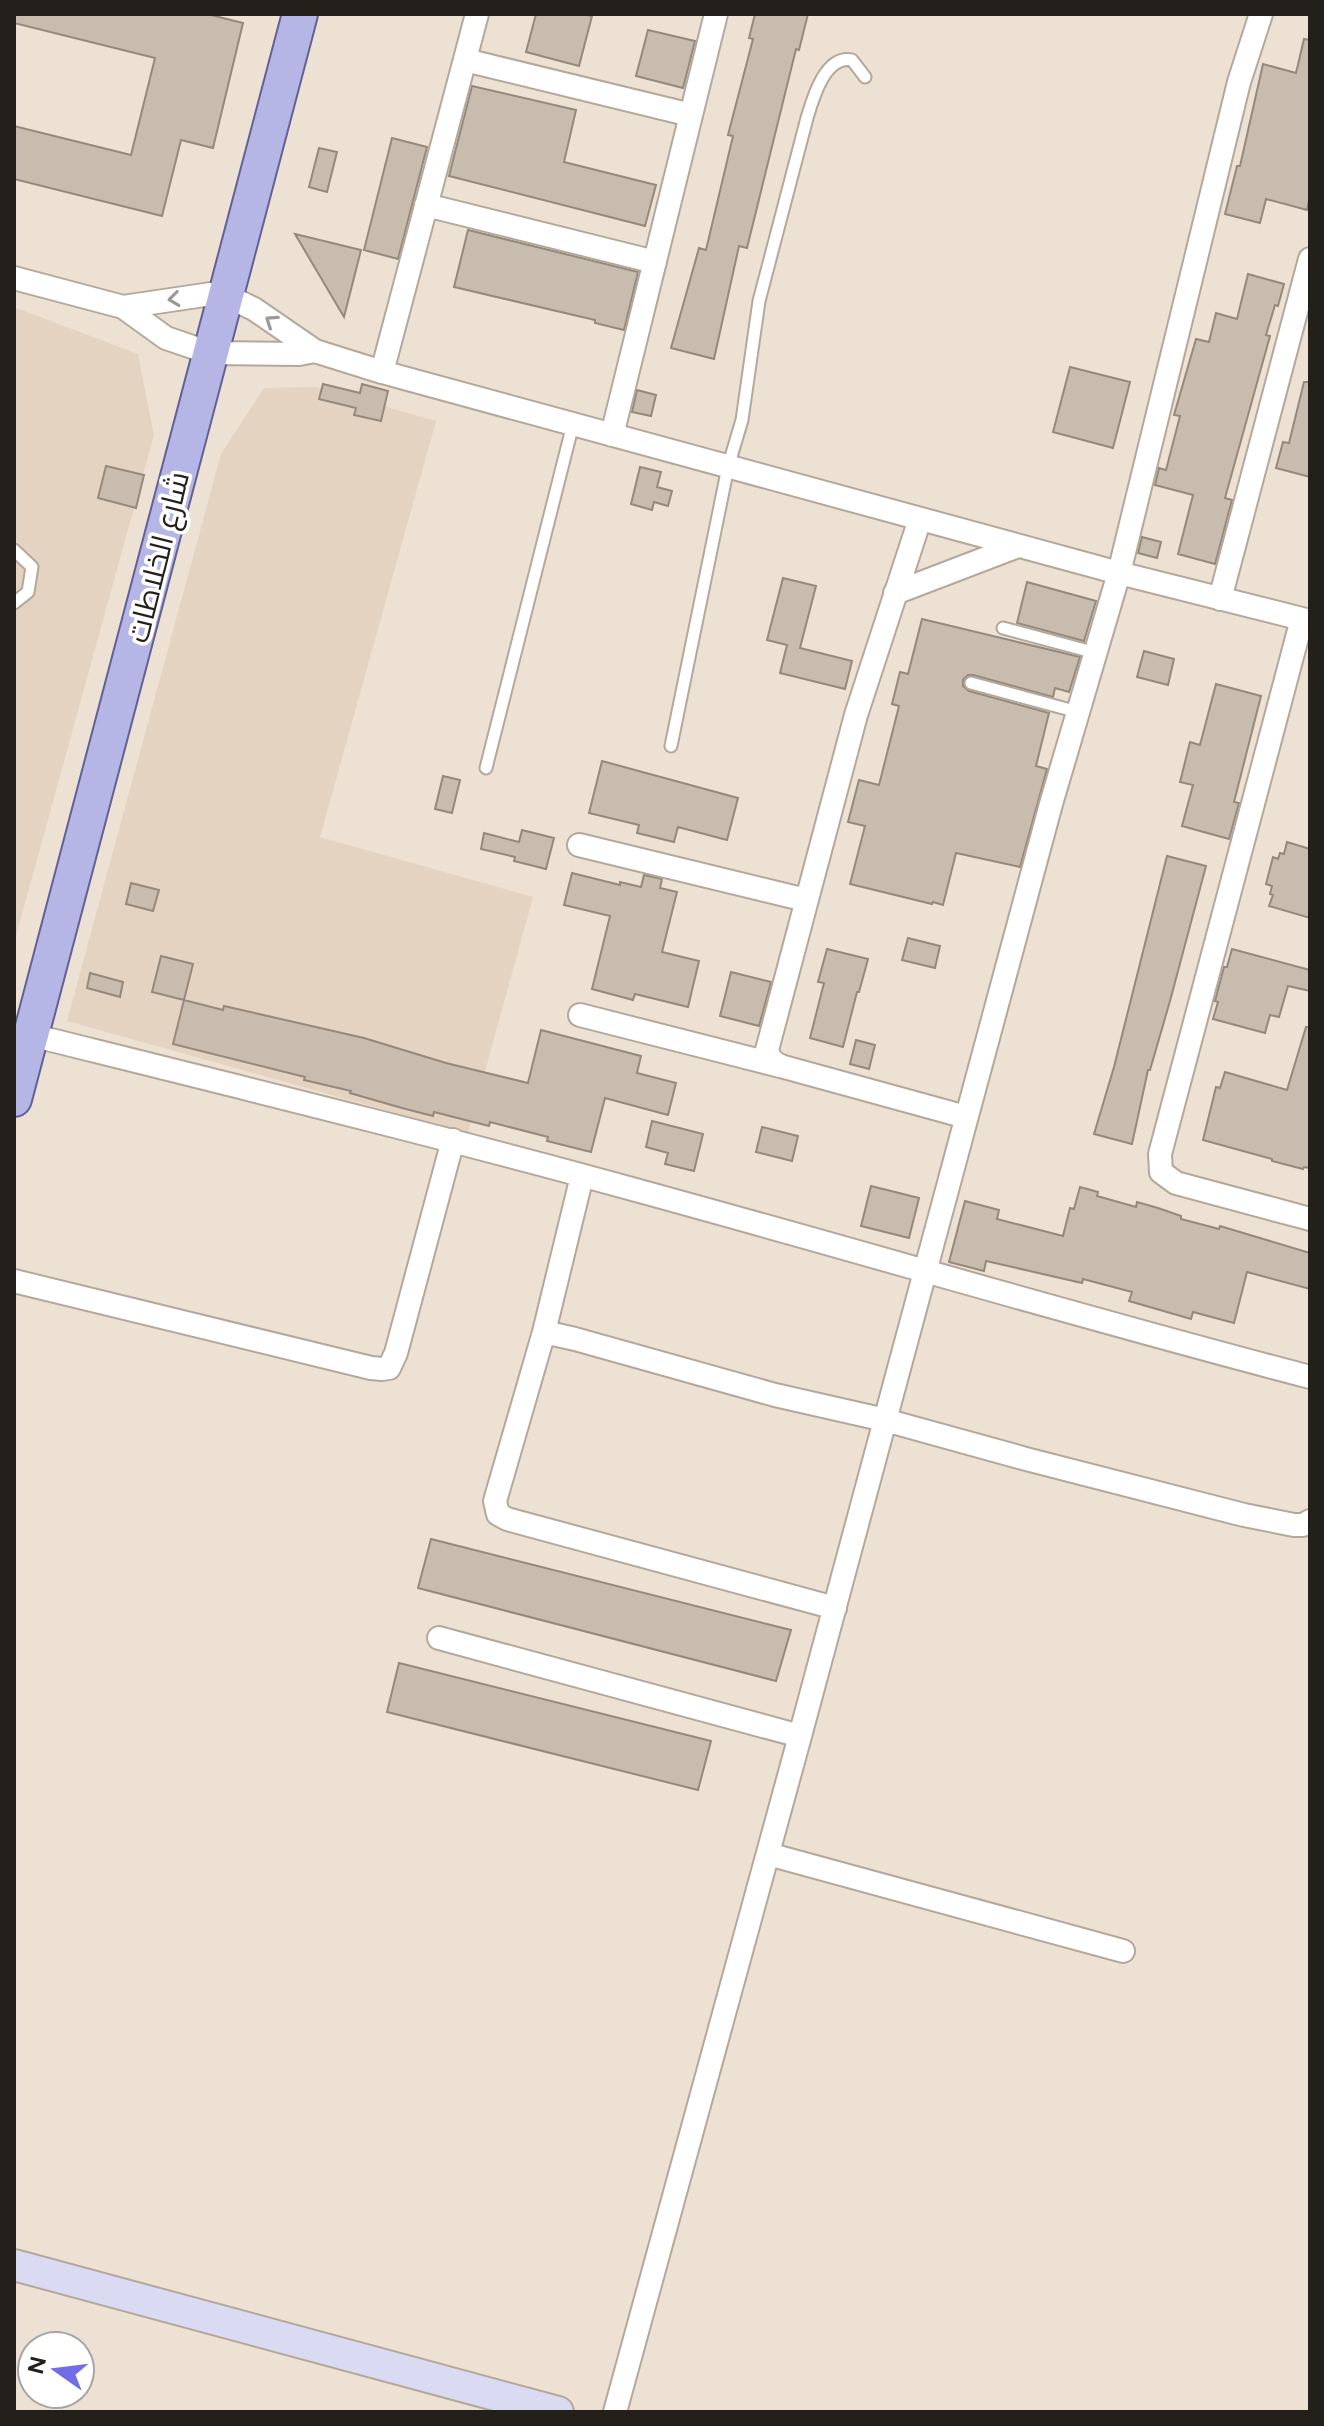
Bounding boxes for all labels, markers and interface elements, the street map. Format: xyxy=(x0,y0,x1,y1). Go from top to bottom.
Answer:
one-way arrow xyxy=(167,290,181,307)
one-way arrow xyxy=(266,316,280,331)
street label: شارع الخلاطات xyxy=(119,468,199,647)
north arrow xyxy=(16,2330,96,2410)
text: N xyxy=(22,2354,52,2377)

